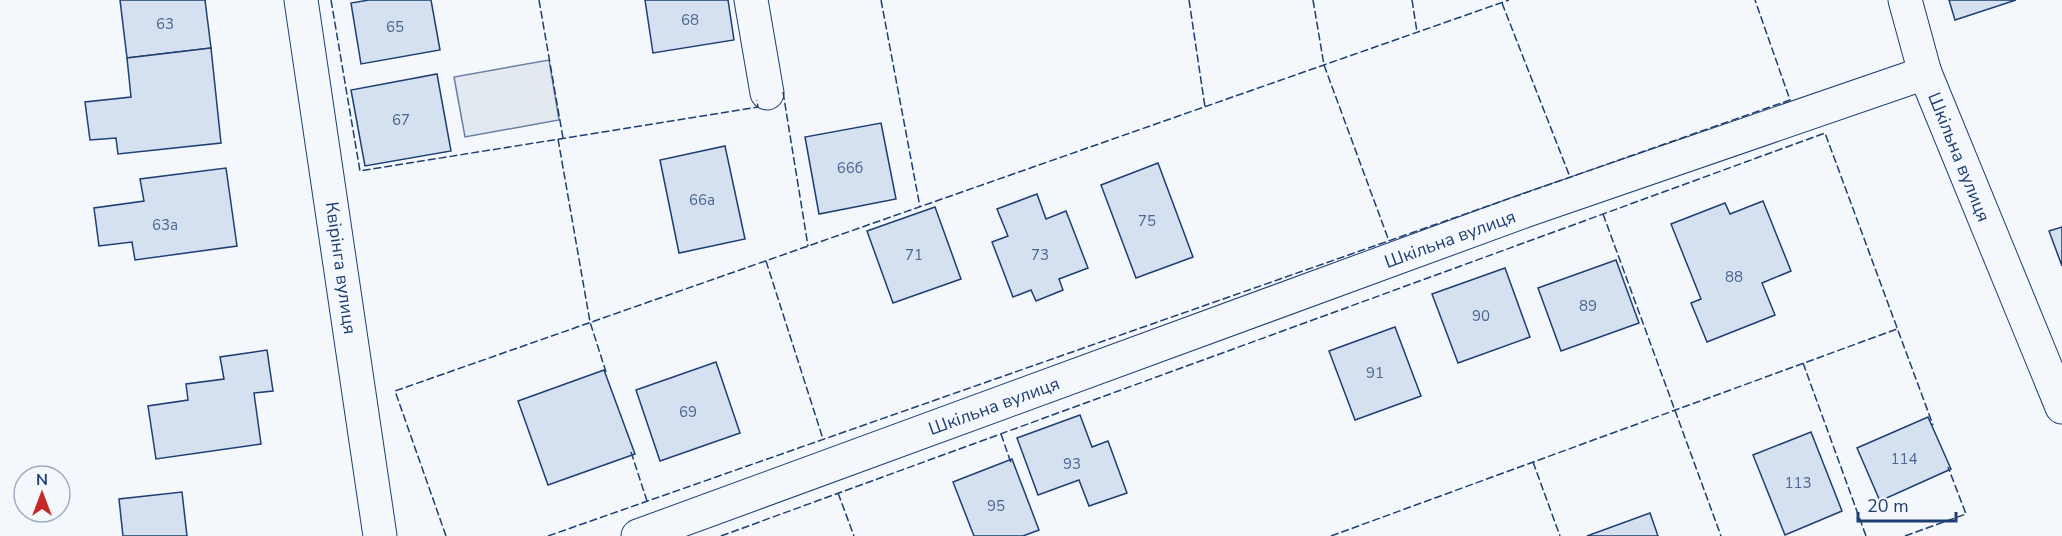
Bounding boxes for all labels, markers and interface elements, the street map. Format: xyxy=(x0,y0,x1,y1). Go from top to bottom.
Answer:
house number: 68 xyxy=(681,10,699,30)
house number: 63 xyxy=(156,14,174,34)
house number: 65 xyxy=(386,17,404,37)
street label: Шкільна вулиця xyxy=(1922,89,1996,225)
house number: 67 xyxy=(392,110,410,130)
house number: 66б xyxy=(837,158,863,178)
house number: 66а xyxy=(689,190,715,210)
street label: Квірінга вулиця xyxy=(320,200,362,336)
street label: Шкільна вулиця xyxy=(1381,204,1519,274)
house number: 75 xyxy=(1138,211,1156,231)
house number: 63а xyxy=(152,215,178,235)
house number: 71 xyxy=(905,245,923,265)
house number: 73 xyxy=(1031,245,1049,265)
house number: 88 xyxy=(1725,267,1743,287)
house number: 89 xyxy=(1579,296,1597,316)
house number: 90 xyxy=(1472,306,1490,326)
house number: 91 xyxy=(1366,363,1384,383)
street label: Шкільна вулиця xyxy=(925,371,1063,441)
house number: 69 xyxy=(679,402,697,422)
house number: 114 xyxy=(1890,449,1918,469)
house number: 93 xyxy=(1063,454,1081,474)
north arrow xyxy=(12,464,72,524)
text: N xyxy=(36,469,48,491)
house number: 113 xyxy=(1784,473,1812,493)
scale bar xyxy=(1858,485,1956,523)
text: 20 m xyxy=(1867,494,1909,518)
house number: 95 xyxy=(987,496,1005,516)

